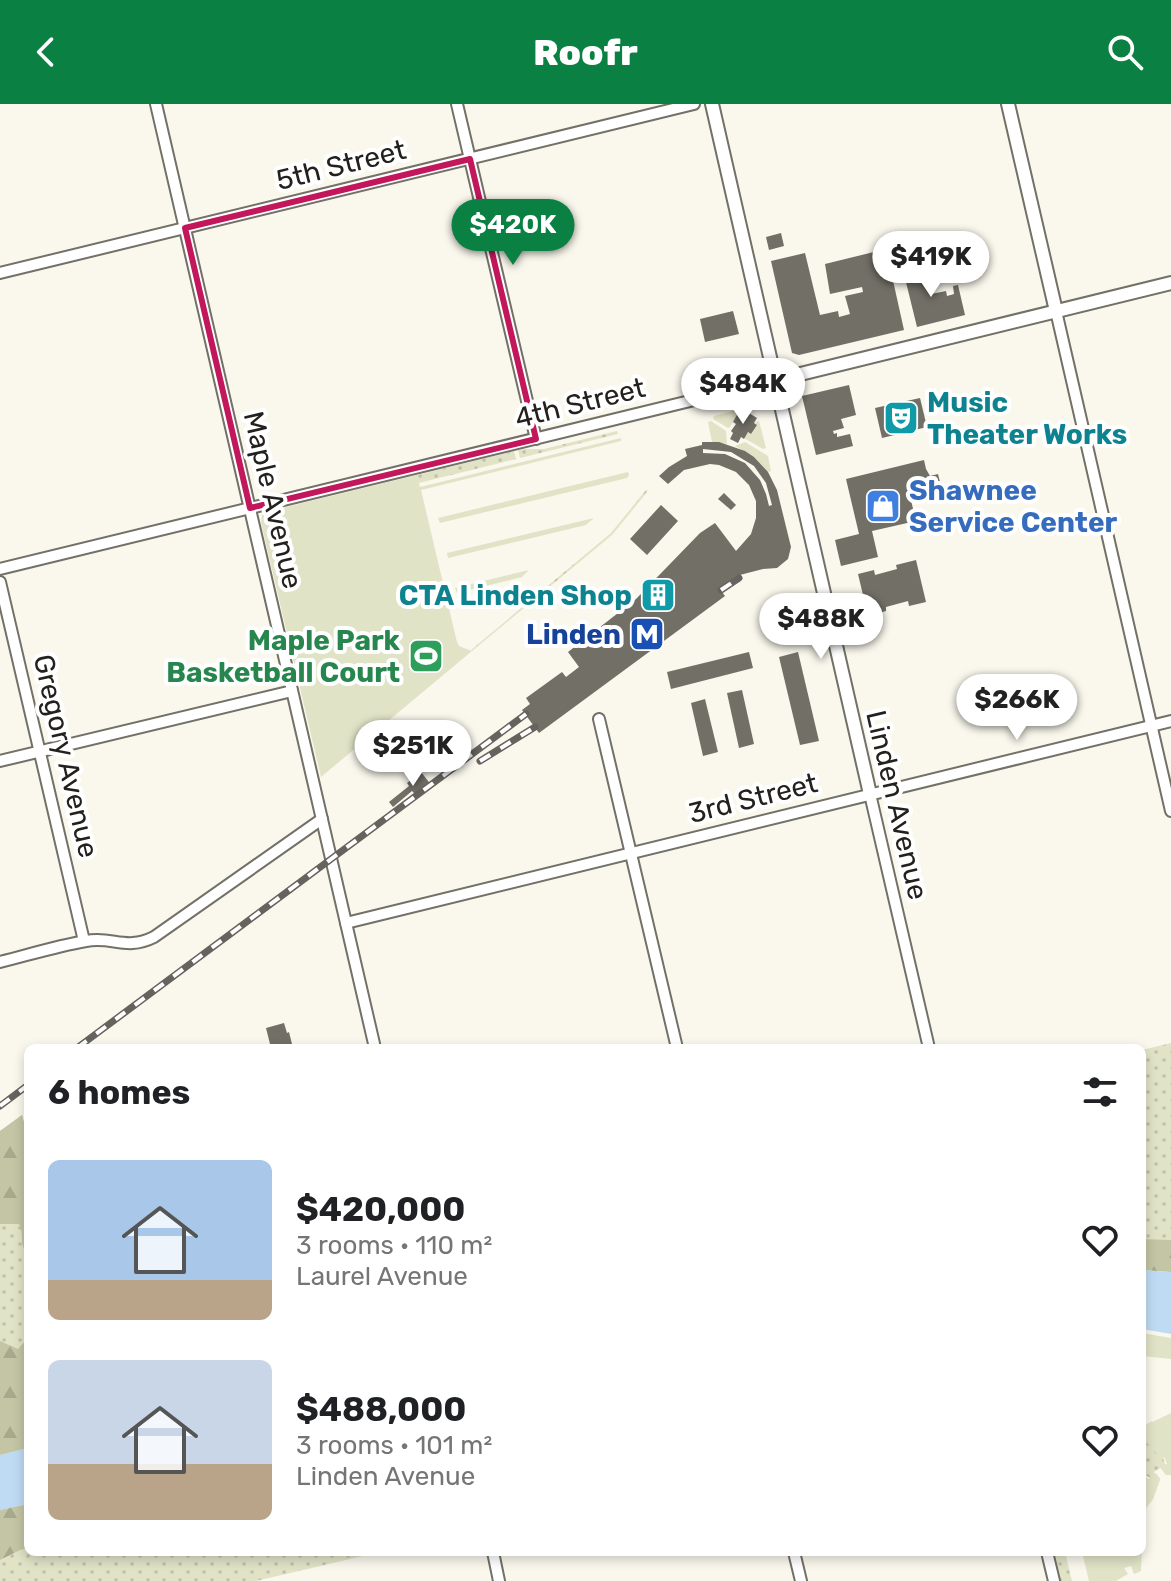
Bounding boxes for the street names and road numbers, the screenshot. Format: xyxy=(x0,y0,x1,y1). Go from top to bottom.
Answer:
street label: 5th Street xyxy=(273,133,409,197)
street label: 4th Street xyxy=(511,371,649,435)
street label: Maple Avenue xyxy=(237,408,309,592)
street label: Gregory Avenue xyxy=(27,651,105,861)
street label: Linden Avenue xyxy=(859,707,935,903)
street label: 3rd Street xyxy=(685,766,821,830)

